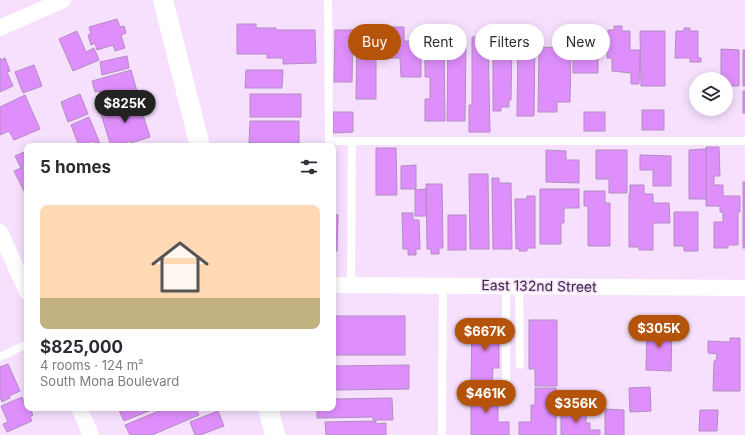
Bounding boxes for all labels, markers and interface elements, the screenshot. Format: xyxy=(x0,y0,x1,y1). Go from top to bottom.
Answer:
chip: Buy xyxy=(348,24,401,60)
chip: Rent xyxy=(409,24,467,60)
chip: Filters xyxy=(475,24,544,60)
chip: New xyxy=(552,24,610,60)
map controls xyxy=(689,72,733,116)
button: layers xyxy=(689,72,733,116)
pin: $825K xyxy=(97,90,153,124)
text: $825K xyxy=(104,95,146,111)
icon: filters xyxy=(298,156,320,178)
text: 5 homes xyxy=(40,157,111,177)
icon: home xyxy=(144,231,216,303)
street label: East 132nd Street xyxy=(481,276,597,295)
pin: $305K xyxy=(631,315,687,349)
pin: $667K xyxy=(457,318,513,352)
text: $305K xyxy=(637,320,681,336)
text: $667K xyxy=(464,323,506,339)
text: $825,000 xyxy=(40,337,123,357)
text: 4 rooms · 124 m² xyxy=(40,357,144,373)
text: South Mona Boulevard xyxy=(40,373,179,389)
pin: $461K xyxy=(458,380,514,414)
text: $461K xyxy=(466,385,506,401)
pin: $356K xyxy=(548,390,604,424)
text: $356K xyxy=(554,395,598,411)

